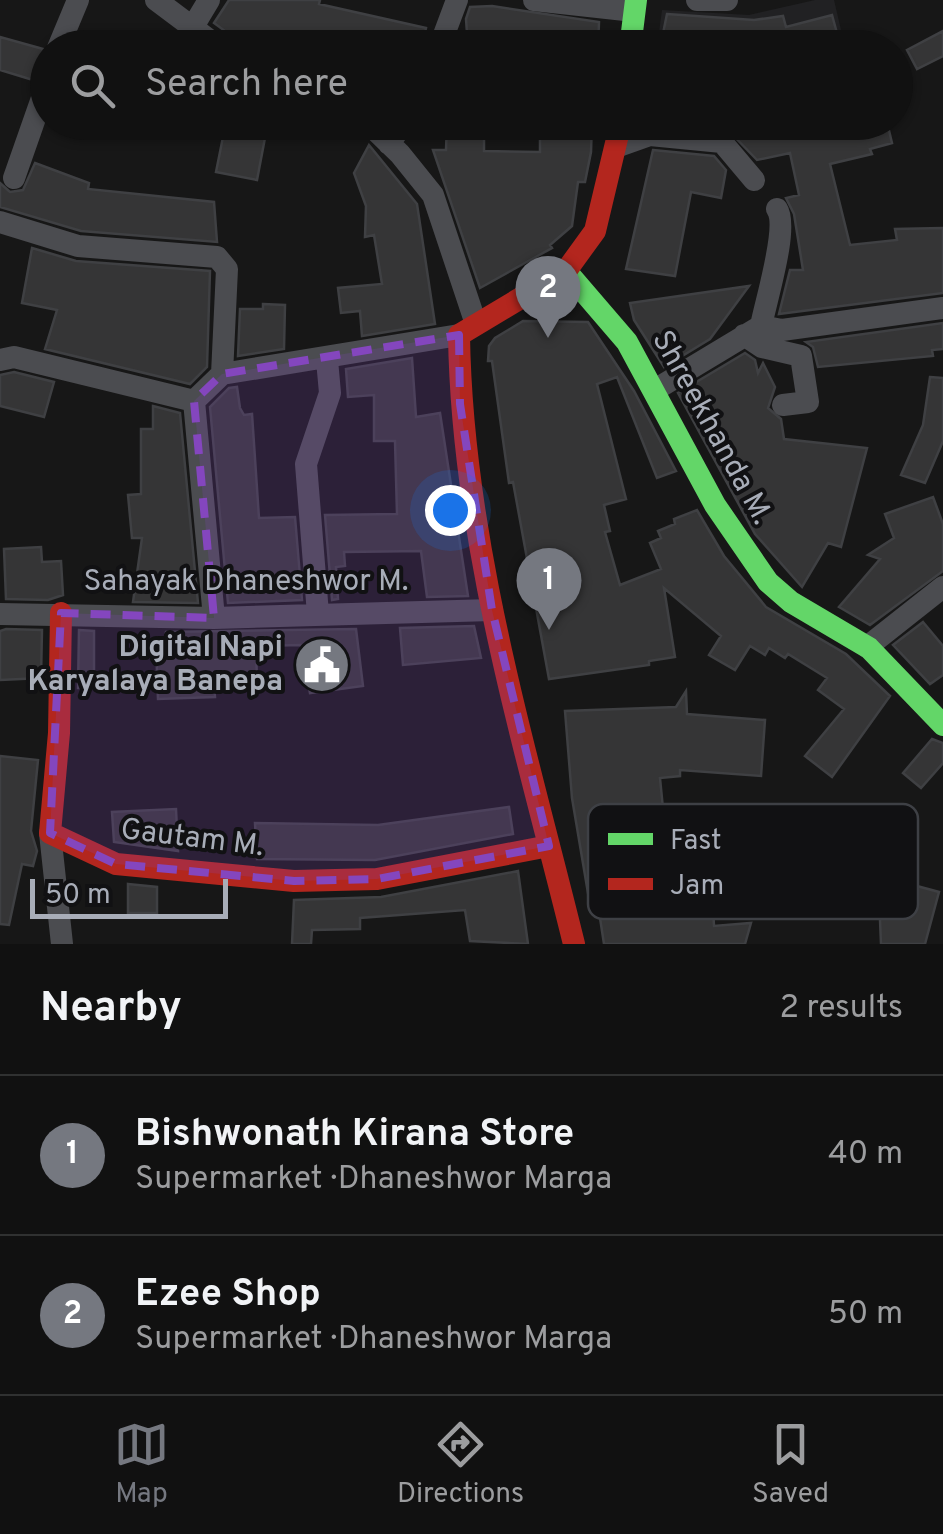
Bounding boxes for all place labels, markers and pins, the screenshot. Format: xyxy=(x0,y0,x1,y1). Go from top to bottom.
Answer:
pin: 2 xyxy=(516,255,580,338)
pin: 1 xyxy=(516,548,582,630)
place label: Digital Napi Karyalaya Banepa xyxy=(27,630,283,701)
public building icon: Digital Napi Karyalaya Banepa xyxy=(292,635,352,695)

